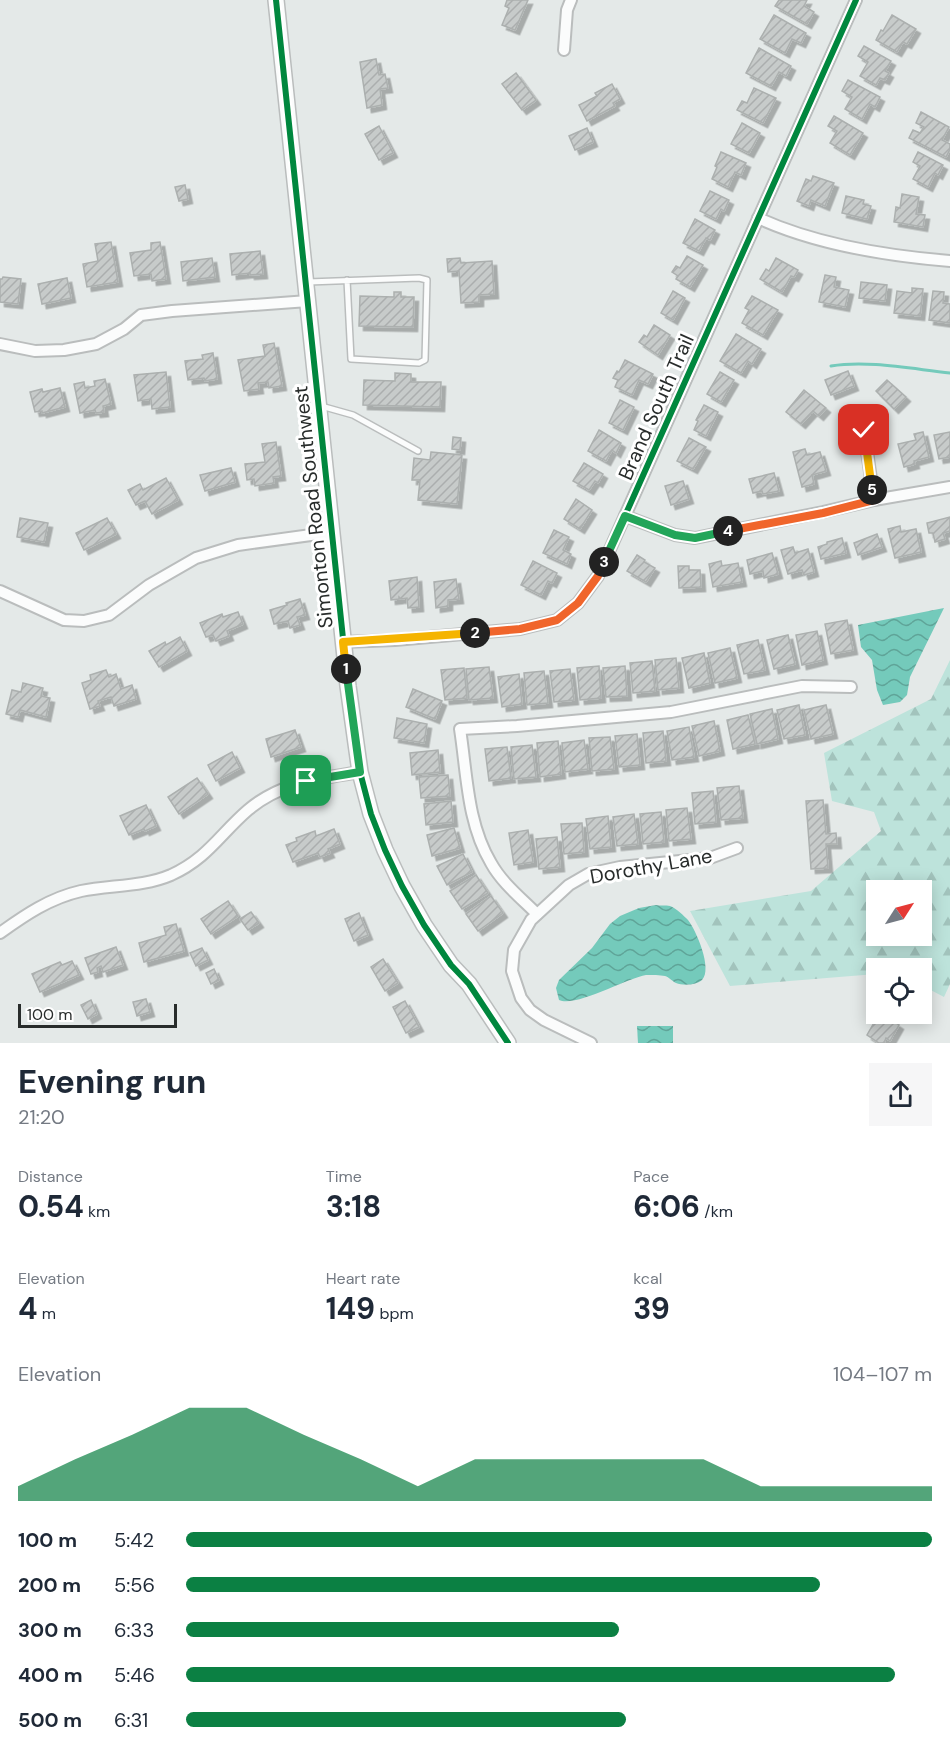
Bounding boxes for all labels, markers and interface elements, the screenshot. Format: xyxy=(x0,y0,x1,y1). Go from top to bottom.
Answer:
street label: Brand South Trail xyxy=(612,330,700,484)
street label: Simonton Road Southwest xyxy=(287,384,339,629)
pin xyxy=(838,404,889,455)
icon: check xyxy=(847,413,880,446)
pin: 5 xyxy=(857,475,887,505)
text: 5 xyxy=(867,479,877,500)
pin: 4 xyxy=(713,516,743,546)
text: 4 xyxy=(723,520,733,541)
pin: 3 xyxy=(589,547,619,577)
text: 3 xyxy=(599,551,609,572)
pin: 2 xyxy=(460,618,490,648)
text: 2 xyxy=(470,622,480,643)
pin: 1 xyxy=(331,654,361,684)
text: 1 xyxy=(343,658,349,679)
pin xyxy=(280,755,331,806)
icon: arrive xyxy=(289,764,322,797)
street label: Dorothy Lane xyxy=(588,842,714,890)
north arrow xyxy=(866,880,932,946)
map controls xyxy=(866,880,932,1024)
button: locate xyxy=(866,958,932,1024)
scale bar xyxy=(18,1001,177,1028)
text: 100 m xyxy=(27,1004,72,1025)
text: Evening run xyxy=(18,1060,206,1103)
button: share xyxy=(869,1063,932,1126)
text: 21:20 xyxy=(18,1104,65,1130)
text: Distance xyxy=(18,1166,83,1187)
text: Time xyxy=(326,1166,362,1187)
text: Pace xyxy=(633,1166,669,1187)
text: 0.54 xyxy=(18,1187,84,1226)
text: 3:18 xyxy=(326,1187,381,1226)
text: 6:06 xyxy=(633,1187,700,1226)
text: km xyxy=(84,1201,110,1222)
text: /km xyxy=(700,1201,733,1222)
text: Elevation xyxy=(18,1268,85,1289)
text: Heart rate xyxy=(326,1268,400,1289)
text: kcal xyxy=(633,1268,662,1289)
text: 4 xyxy=(18,1289,38,1328)
text: 149 xyxy=(326,1289,375,1328)
text: 39 xyxy=(633,1289,670,1328)
text: m xyxy=(38,1303,56,1324)
text: bpm xyxy=(375,1303,414,1324)
text: Elevation xyxy=(18,1361,101,1387)
text: 104–107 m xyxy=(833,1361,932,1387)
text: 100 m xyxy=(18,1527,77,1553)
text: 5:42 xyxy=(114,1527,154,1553)
text: 200 m xyxy=(18,1572,81,1598)
text: 5:56 xyxy=(114,1572,155,1598)
text: 300 m xyxy=(18,1617,82,1643)
text: 6:33 xyxy=(114,1617,154,1643)
text: 400 m xyxy=(18,1662,83,1688)
text: 5:46 xyxy=(114,1662,155,1688)
text: 500 m xyxy=(18,1707,82,1733)
text: 6:31 xyxy=(114,1707,148,1733)

